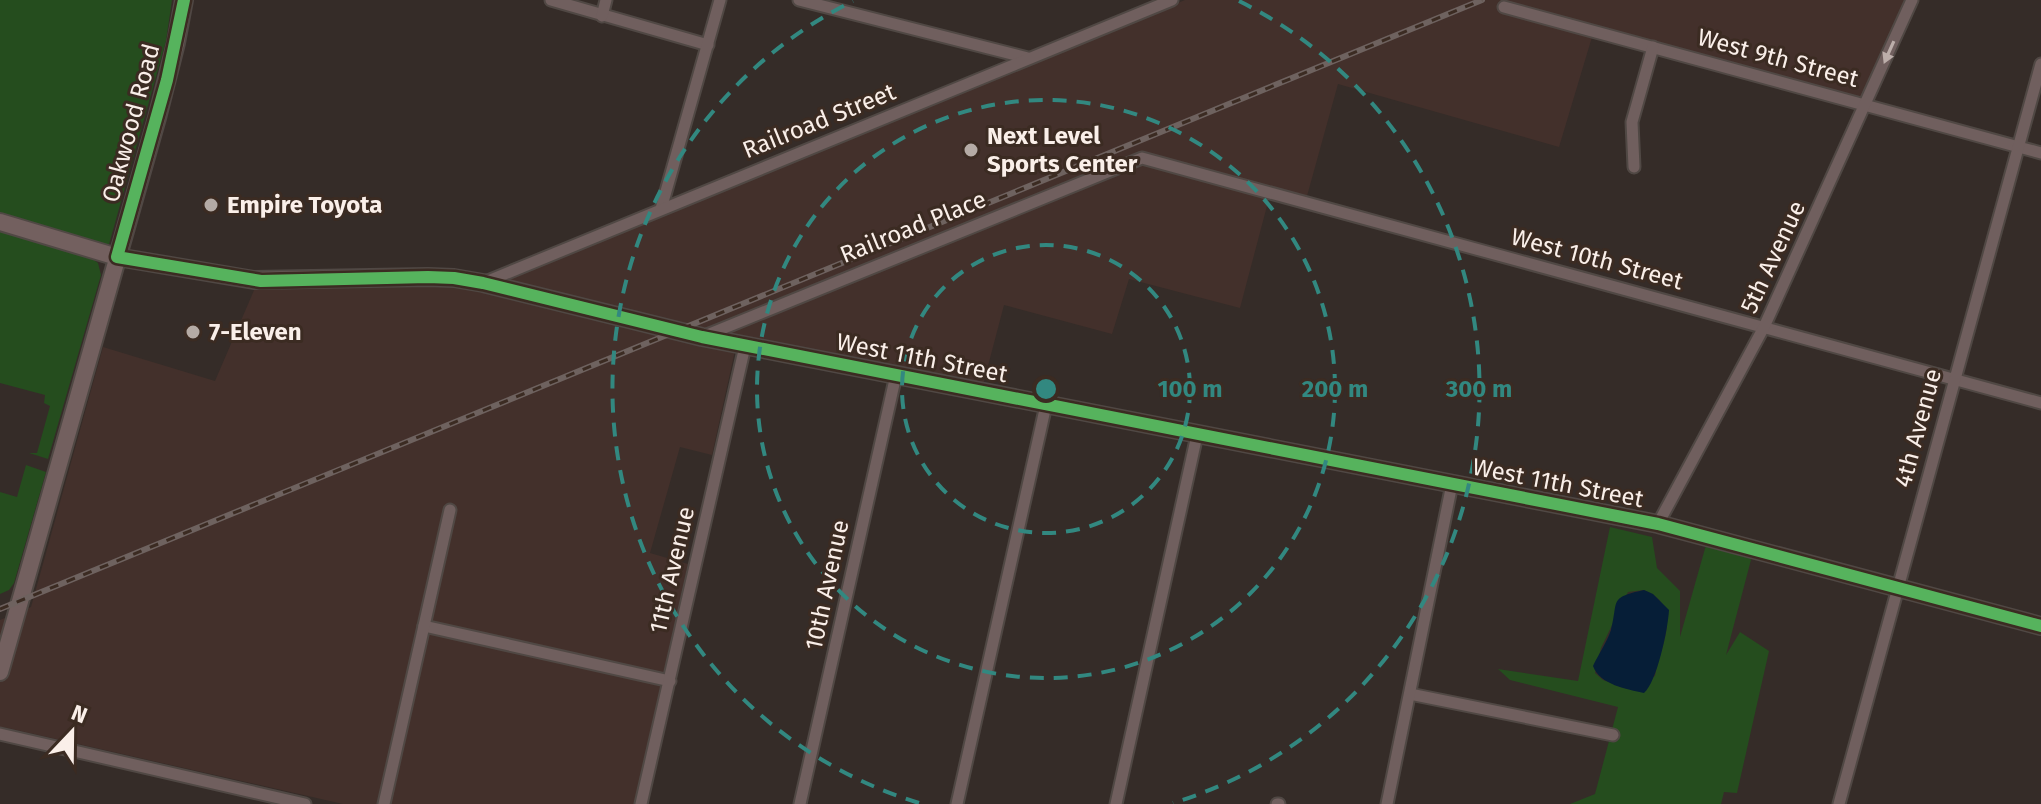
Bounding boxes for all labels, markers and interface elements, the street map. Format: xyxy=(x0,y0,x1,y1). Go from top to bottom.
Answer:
street label: West 9th Street xyxy=(1694,23,1862,93)
one-way arrow xyxy=(1883,40,1896,64)
street label: Oakwood Road xyxy=(96,41,166,205)
street label: Railroad Street xyxy=(738,77,900,164)
place label: Next Level Sports Center xyxy=(987,122,1138,178)
marker: Next Level Sports Center xyxy=(962,141,980,159)
street label: Railroad Place xyxy=(836,185,990,269)
place label: Empire Toyota xyxy=(227,191,382,219)
marker: Empire Toyota xyxy=(202,196,220,214)
street label: 5th Avenue xyxy=(1735,196,1811,318)
street label: West 10th Street xyxy=(1508,223,1686,295)
place label: 7-Eleven xyxy=(209,318,302,346)
marker: 7-Eleven xyxy=(184,323,202,341)
street label: West 11th Street xyxy=(834,328,1010,388)
street label: 4th Avenue xyxy=(1889,366,1947,490)
centre of rings xyxy=(1032,375,1060,403)
text: 100 m xyxy=(1157,375,1223,403)
text: 200 m xyxy=(1302,375,1368,403)
text: 300 m xyxy=(1445,375,1512,403)
street label: West 11th Street xyxy=(1470,453,1646,513)
street label: 11th Avenue xyxy=(644,504,700,636)
street label: 10th Avenue xyxy=(800,517,854,653)
north arrow xyxy=(32,692,112,772)
text: N xyxy=(67,699,91,729)

